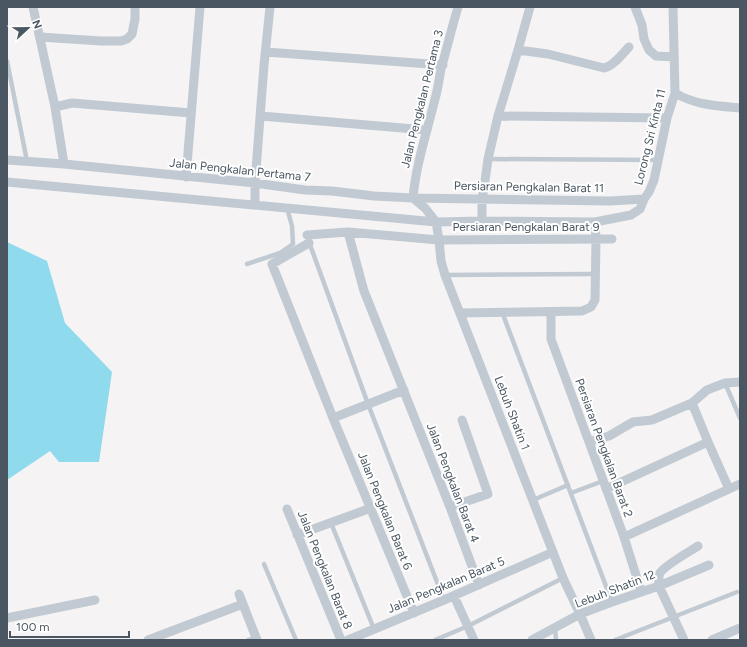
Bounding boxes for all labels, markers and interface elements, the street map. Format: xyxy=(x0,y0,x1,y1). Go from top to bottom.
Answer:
north arrow xyxy=(8,8,48,48)
text: N xyxy=(29,18,44,31)
street label: Jalan Pengkalan Pertama 3 xyxy=(398,28,446,170)
street label: Lorong Sri Kinta 11 xyxy=(631,88,669,186)
street label: Jalan Pengkalan Pertama 7 xyxy=(169,156,312,184)
street label: Persiaran Pengkalan Barat 11 xyxy=(454,179,604,195)
street label: Persiaran Pengkalan Barat 9 xyxy=(452,220,600,234)
street label: Lebuh Shatin 1 xyxy=(491,374,533,452)
street label: Persiaran Pengkalan Barat 2 xyxy=(572,377,636,519)
street label: Jalan Pengkalan Barat 4 xyxy=(424,421,482,545)
street label: Jalan Pengkalan Barat 6 xyxy=(355,450,415,572)
street label: Jalan Pengkalan Barat 8 xyxy=(295,509,355,631)
street label: Jalan Pengkalan Barat 5 xyxy=(385,554,507,616)
street label: Lebuh Shatin 12 xyxy=(573,567,657,611)
scale bar xyxy=(10,613,129,639)
text: 100 m xyxy=(16,620,50,634)

